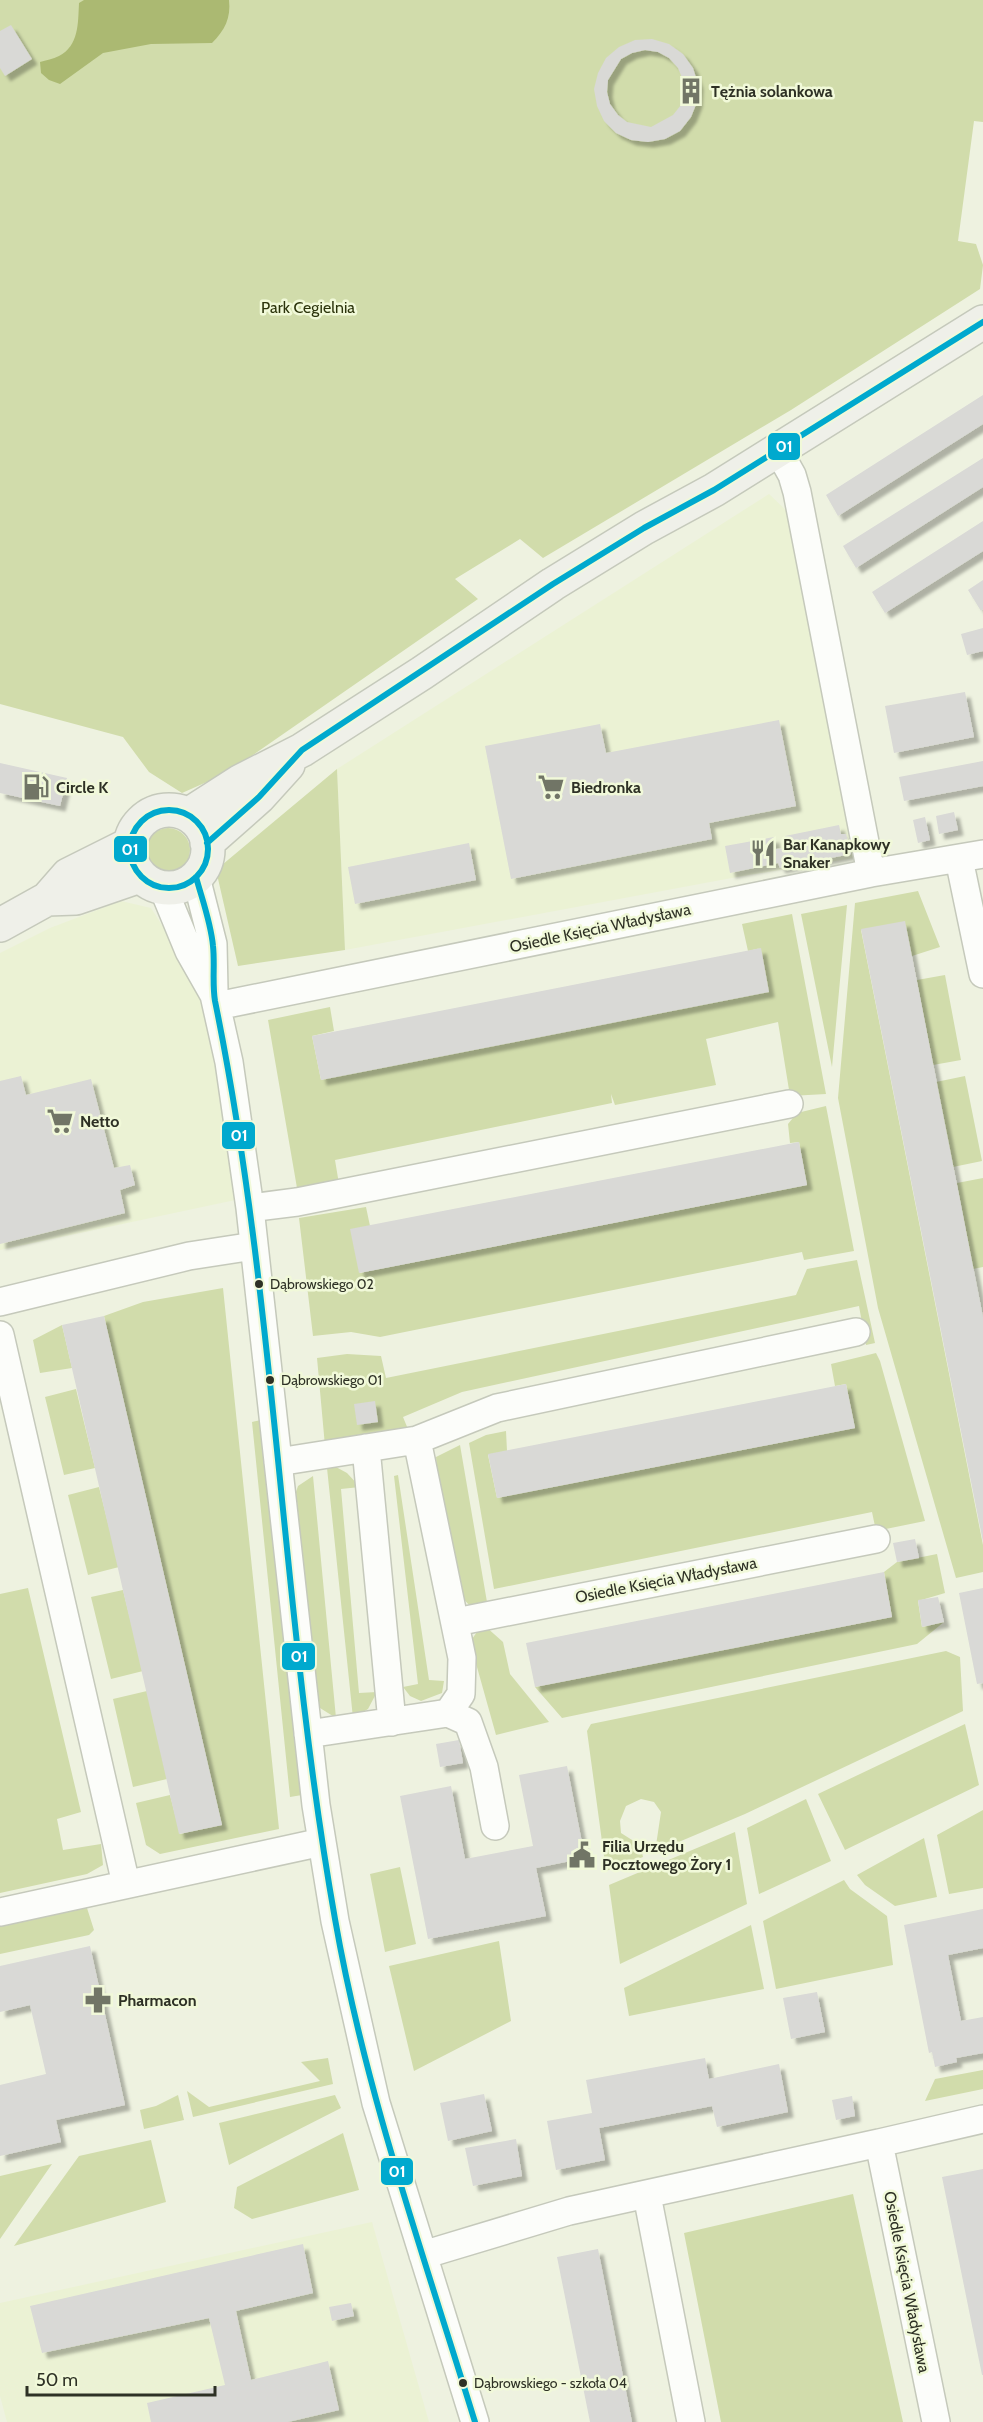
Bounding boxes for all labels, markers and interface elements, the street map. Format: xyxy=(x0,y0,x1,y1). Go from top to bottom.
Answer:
building icon: Tężnia solankowa xyxy=(676,76,706,106)
place label: Tężnia solankowa xyxy=(711,82,833,101)
park label: Park Cegielnia xyxy=(261,298,355,317)
line badge: 01 xyxy=(767,432,801,461)
text: 01 xyxy=(775,437,793,456)
fuel station icon: Circle K xyxy=(21,772,51,802)
supermarket icon: Biedronka xyxy=(536,772,566,802)
place label: Circle K xyxy=(56,778,108,797)
place label: Biedronka xyxy=(571,778,641,797)
line badge: 01 xyxy=(113,835,148,863)
place label: Bar Kanapkowy Snaker xyxy=(783,835,891,872)
restaurant icon: Bar Kanapkowy Snaker xyxy=(748,838,778,868)
text: 01 xyxy=(121,840,139,859)
street label: Osiedle Księcia Władysława xyxy=(508,899,693,956)
supermarket icon: Netto xyxy=(45,1106,75,1136)
place label: Netto xyxy=(80,1112,119,1131)
line badge: 01 xyxy=(221,1121,256,1150)
text: 01 xyxy=(230,1126,248,1145)
place label: Dąbrowskiego 02 xyxy=(270,1275,374,1293)
marker: Dąbrowskiego 02 xyxy=(253,1278,265,1290)
place label: Dąbrowskiego 01 xyxy=(281,1371,382,1389)
marker: Dąbrowskiego 01 xyxy=(264,1374,276,1386)
street label: Osiedle Księcia Władysława xyxy=(574,1553,759,1607)
line badge: 01 xyxy=(281,1642,316,1671)
text: 01 xyxy=(290,1647,308,1666)
place label: Filia Urzędu Pocztowego Żory 1 xyxy=(602,1837,732,1874)
public building icon: Filia Urzędu Pocztowego Żory 1 xyxy=(567,1840,597,1870)
pharmacy icon: Pharmacon xyxy=(83,1985,113,2015)
place label: Pharmacon xyxy=(118,1991,197,2010)
line badge: 01 xyxy=(380,2157,414,2186)
text: 01 xyxy=(388,2162,406,2181)
street label: Osiedle Księcia Władysława xyxy=(880,2190,934,2375)
scale bar xyxy=(27,2359,214,2397)
text: 50 m xyxy=(36,2369,78,2391)
place label: Dąbrowskiego - szkoła 04 xyxy=(474,2374,627,2392)
marker: Dąbrowskiego - szkoła 04 xyxy=(457,2377,469,2389)

